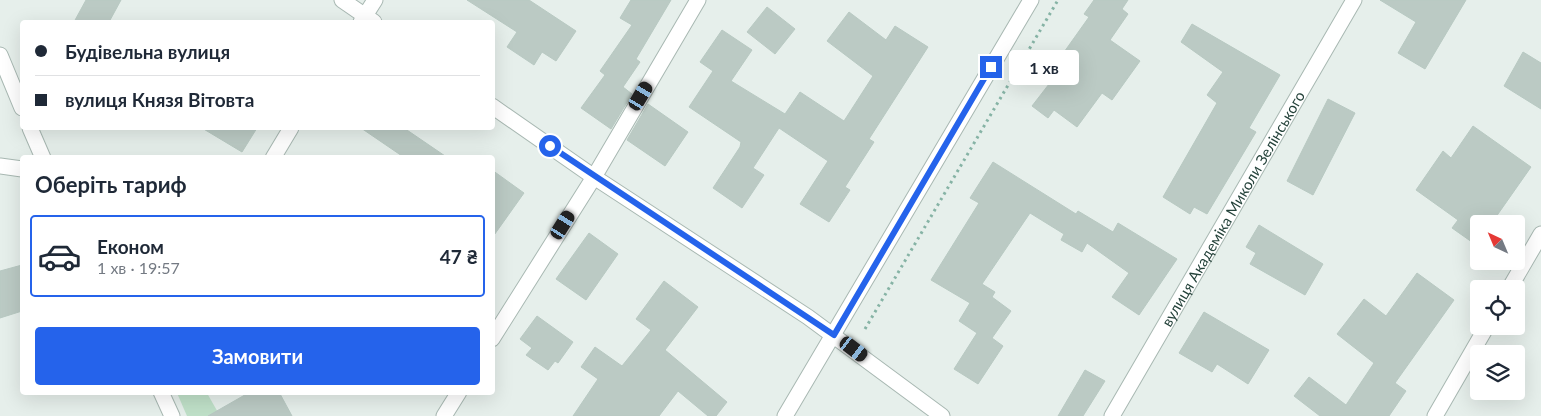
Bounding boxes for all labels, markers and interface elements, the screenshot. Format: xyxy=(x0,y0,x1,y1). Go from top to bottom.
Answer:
text: Будівельна вулиця xyxy=(65,40,230,63)
callout: 1 хв xyxy=(1008,50,1078,84)
route end xyxy=(980,56,1002,78)
text: 1 хв xyxy=(1029,58,1059,77)
car xyxy=(626,79,655,113)
text: вулиця Князя Вітовта xyxy=(65,88,254,111)
street label: вулиця Академіка Миколи Зелінського xyxy=(1157,88,1308,329)
route start xyxy=(539,135,561,157)
text: Оберіть тариф xyxy=(35,171,187,198)
car xyxy=(548,208,577,242)
north arrow xyxy=(1470,215,1525,270)
map controls xyxy=(1470,215,1525,400)
icon: car xyxy=(37,234,82,279)
text: Економ xyxy=(97,235,164,258)
text: 47 ₴ xyxy=(440,245,478,268)
text: 1 хв · 19:57 xyxy=(97,258,180,277)
button: locate xyxy=(1470,280,1525,335)
button: Замовити xyxy=(35,327,480,385)
car xyxy=(837,334,870,364)
button: layers xyxy=(1470,345,1525,400)

